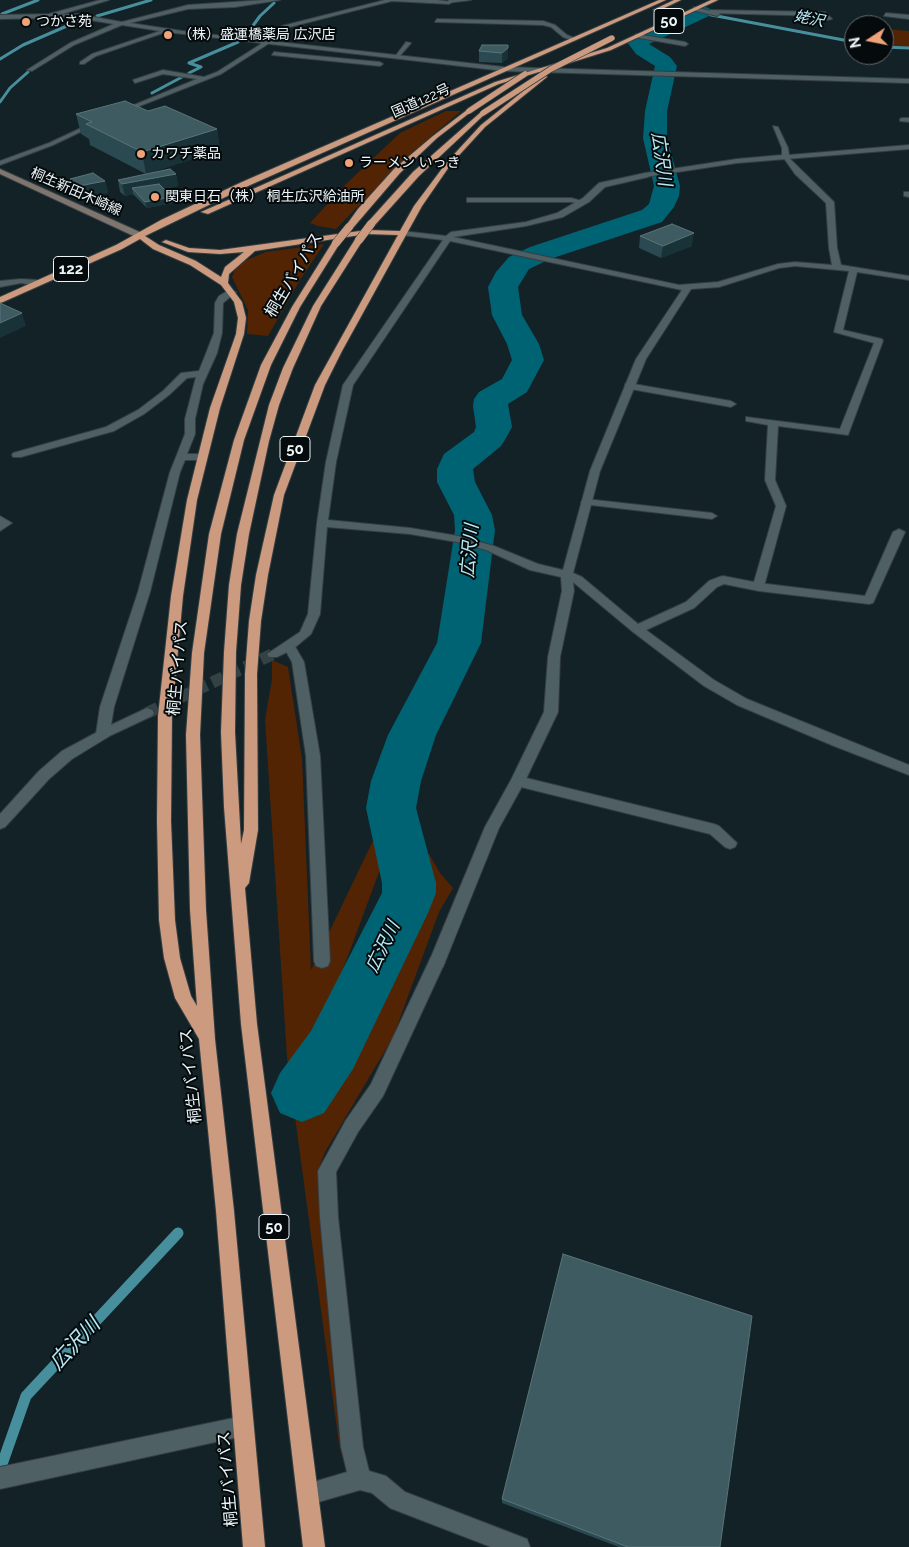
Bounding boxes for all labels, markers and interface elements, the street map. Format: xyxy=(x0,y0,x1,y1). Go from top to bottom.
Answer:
water label: 姥沢 xyxy=(793,7,825,31)
road number: 50 xyxy=(654,8,684,34)
place label: つかさ苑 xyxy=(36,14,92,30)
north arrow xyxy=(844,15,894,65)
marker: つかさ苑 xyxy=(20,16,32,28)
place label: （株）盛運橋薬局 広沢店 xyxy=(178,27,336,43)
marker: （株）盛運橋薬局 広沢店 xyxy=(162,29,174,41)
text: N xyxy=(846,36,864,49)
street label: 国道122号 xyxy=(389,81,453,121)
water label: 広沢川 xyxy=(647,131,675,187)
place label: カワチ薬品 xyxy=(151,146,221,162)
marker: カワチ薬品 xyxy=(135,148,147,160)
place label: ラーメン いっき xyxy=(359,155,461,171)
marker: ラーメン いっき xyxy=(343,157,355,169)
street label: 桐生新田木崎線 xyxy=(28,164,124,220)
place label: 関東日石（株） 桐生広沢給油所 xyxy=(165,189,365,205)
marker: 関東日石（株） 桐生広沢給油所 xyxy=(149,191,161,203)
street label: 桐生バイパス xyxy=(261,229,327,321)
road number: 122 xyxy=(54,256,88,282)
road number: 50 xyxy=(280,436,310,462)
water label: 広沢川 xyxy=(457,523,483,579)
street label: 桐生バイパス xyxy=(164,619,192,717)
water label: 広沢川 xyxy=(361,918,405,976)
street label: 桐生バイパス xyxy=(176,1027,206,1125)
road number: 50 xyxy=(259,1214,289,1240)
water label: 広沢川 xyxy=(44,1312,106,1376)
street label: 桐生バイパス xyxy=(214,1430,242,1528)

